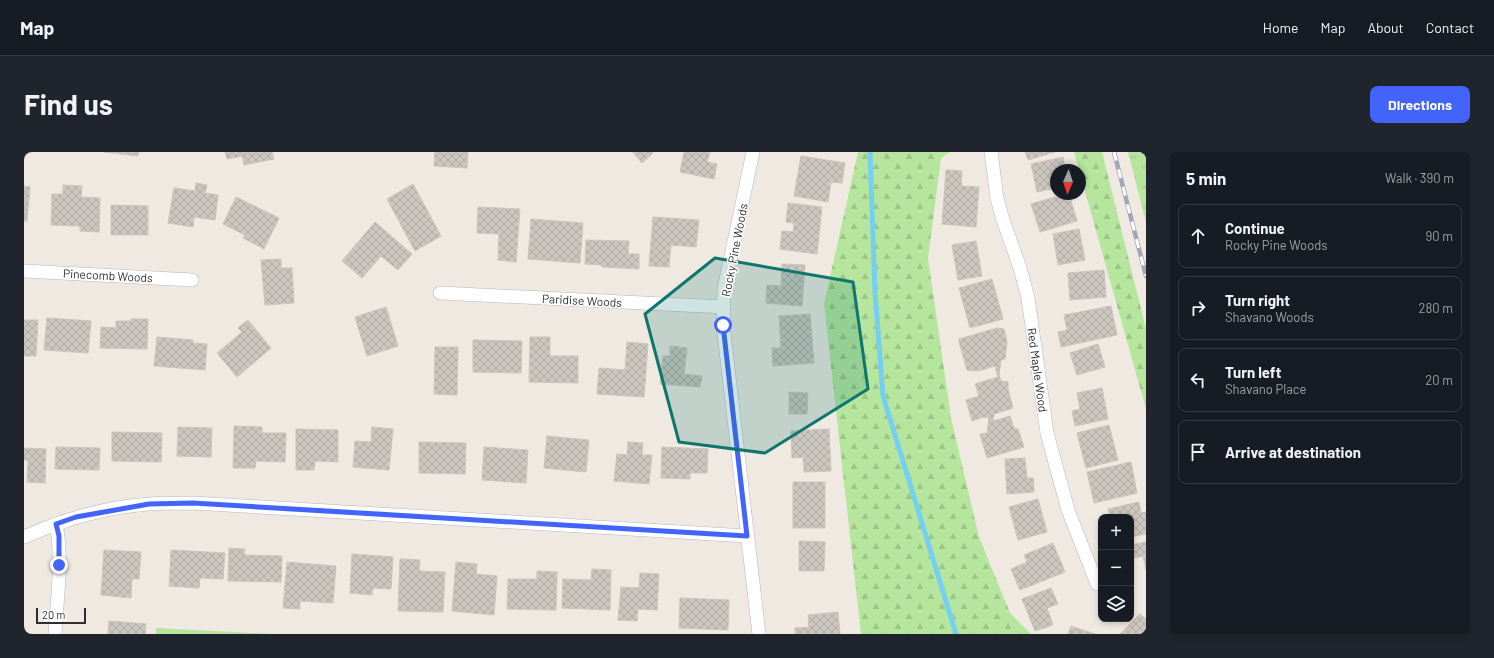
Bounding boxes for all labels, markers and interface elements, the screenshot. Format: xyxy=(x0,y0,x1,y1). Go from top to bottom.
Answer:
text: Map xyxy=(20,16,54,39)
text: Home xyxy=(1263,19,1299,36)
text: Map xyxy=(1321,19,1345,36)
text: About xyxy=(1367,19,1404,36)
text: Contact xyxy=(1426,19,1474,36)
button: Directions xyxy=(1370,86,1470,123)
text: Find us xyxy=(24,87,113,121)
north arrow xyxy=(1050,164,1086,200)
text: 5 min xyxy=(1186,168,1226,188)
text: Walk · 390 m xyxy=(1385,170,1454,186)
street label: Rocky Pine Woods xyxy=(718,202,750,298)
text: Continue xyxy=(1225,219,1285,237)
icon: ahead xyxy=(1187,225,1209,247)
text: 90 m xyxy=(1426,228,1453,244)
text: Rocky Pine Woods xyxy=(1225,237,1328,253)
street label: Pinecomb Woods xyxy=(63,266,153,284)
street label: Paridise Woods xyxy=(542,291,623,309)
text: Turn right xyxy=(1225,291,1290,309)
icon: right xyxy=(1187,297,1209,319)
text: 280 m xyxy=(1419,300,1453,316)
text: Shavano Woods xyxy=(1225,309,1314,325)
route start xyxy=(714,316,732,334)
street label: Red Maple Wood xyxy=(1025,327,1051,413)
text: Turn left xyxy=(1225,363,1281,381)
icon: left xyxy=(1187,369,1209,391)
text: 20 m xyxy=(1425,372,1453,388)
text: Shavano Place xyxy=(1225,381,1306,397)
icon: arrive xyxy=(1187,441,1209,463)
text: Arrive at destination xyxy=(1225,443,1361,461)
map controls xyxy=(1098,514,1134,622)
button: + xyxy=(1098,514,1134,550)
button: − xyxy=(1098,550,1134,586)
route end xyxy=(50,556,68,574)
button: layers xyxy=(1098,586,1134,622)
scale bar xyxy=(36,606,86,625)
text: 20 m xyxy=(42,608,65,621)

